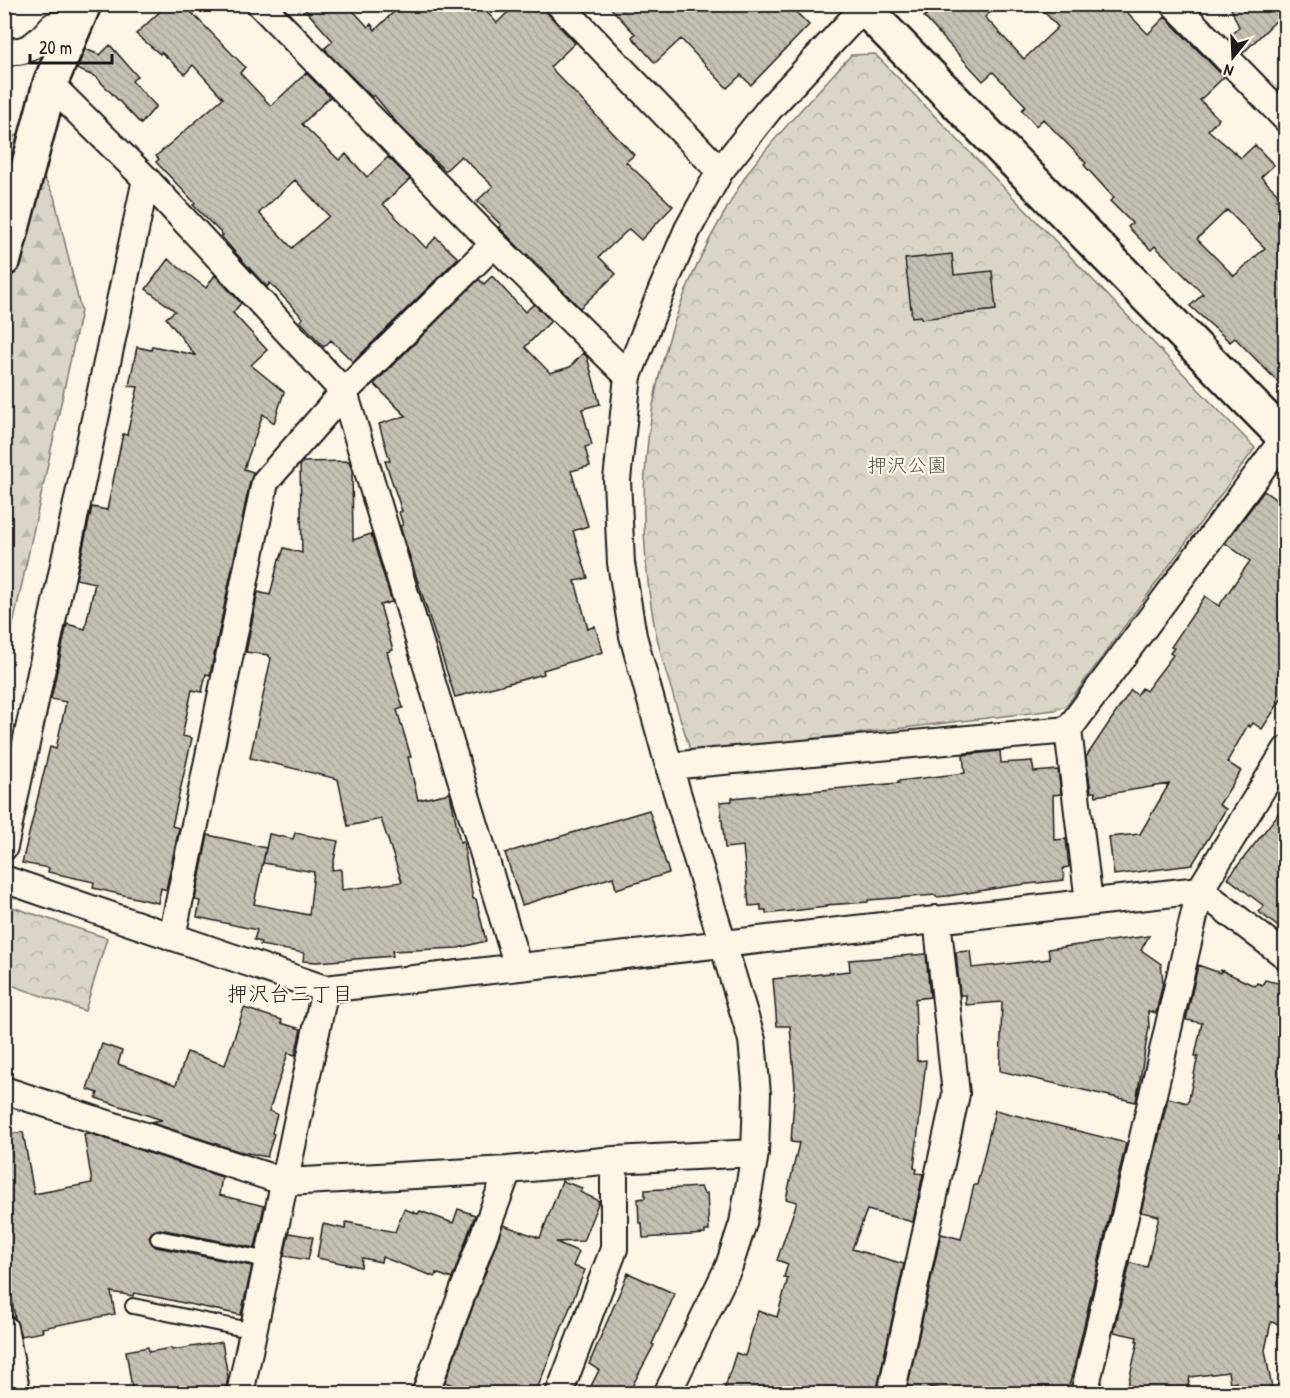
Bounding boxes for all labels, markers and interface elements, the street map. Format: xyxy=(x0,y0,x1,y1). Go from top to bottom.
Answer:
scale bar xyxy=(30,27,112,65)
north arrow xyxy=(1203,27,1263,87)
text: 20 m xyxy=(39,35,72,60)
text: N xyxy=(1220,59,1236,83)
park label: 押沢公園 xyxy=(867,451,947,478)
district label: 押沢台三丁目 xyxy=(227,979,353,1008)

